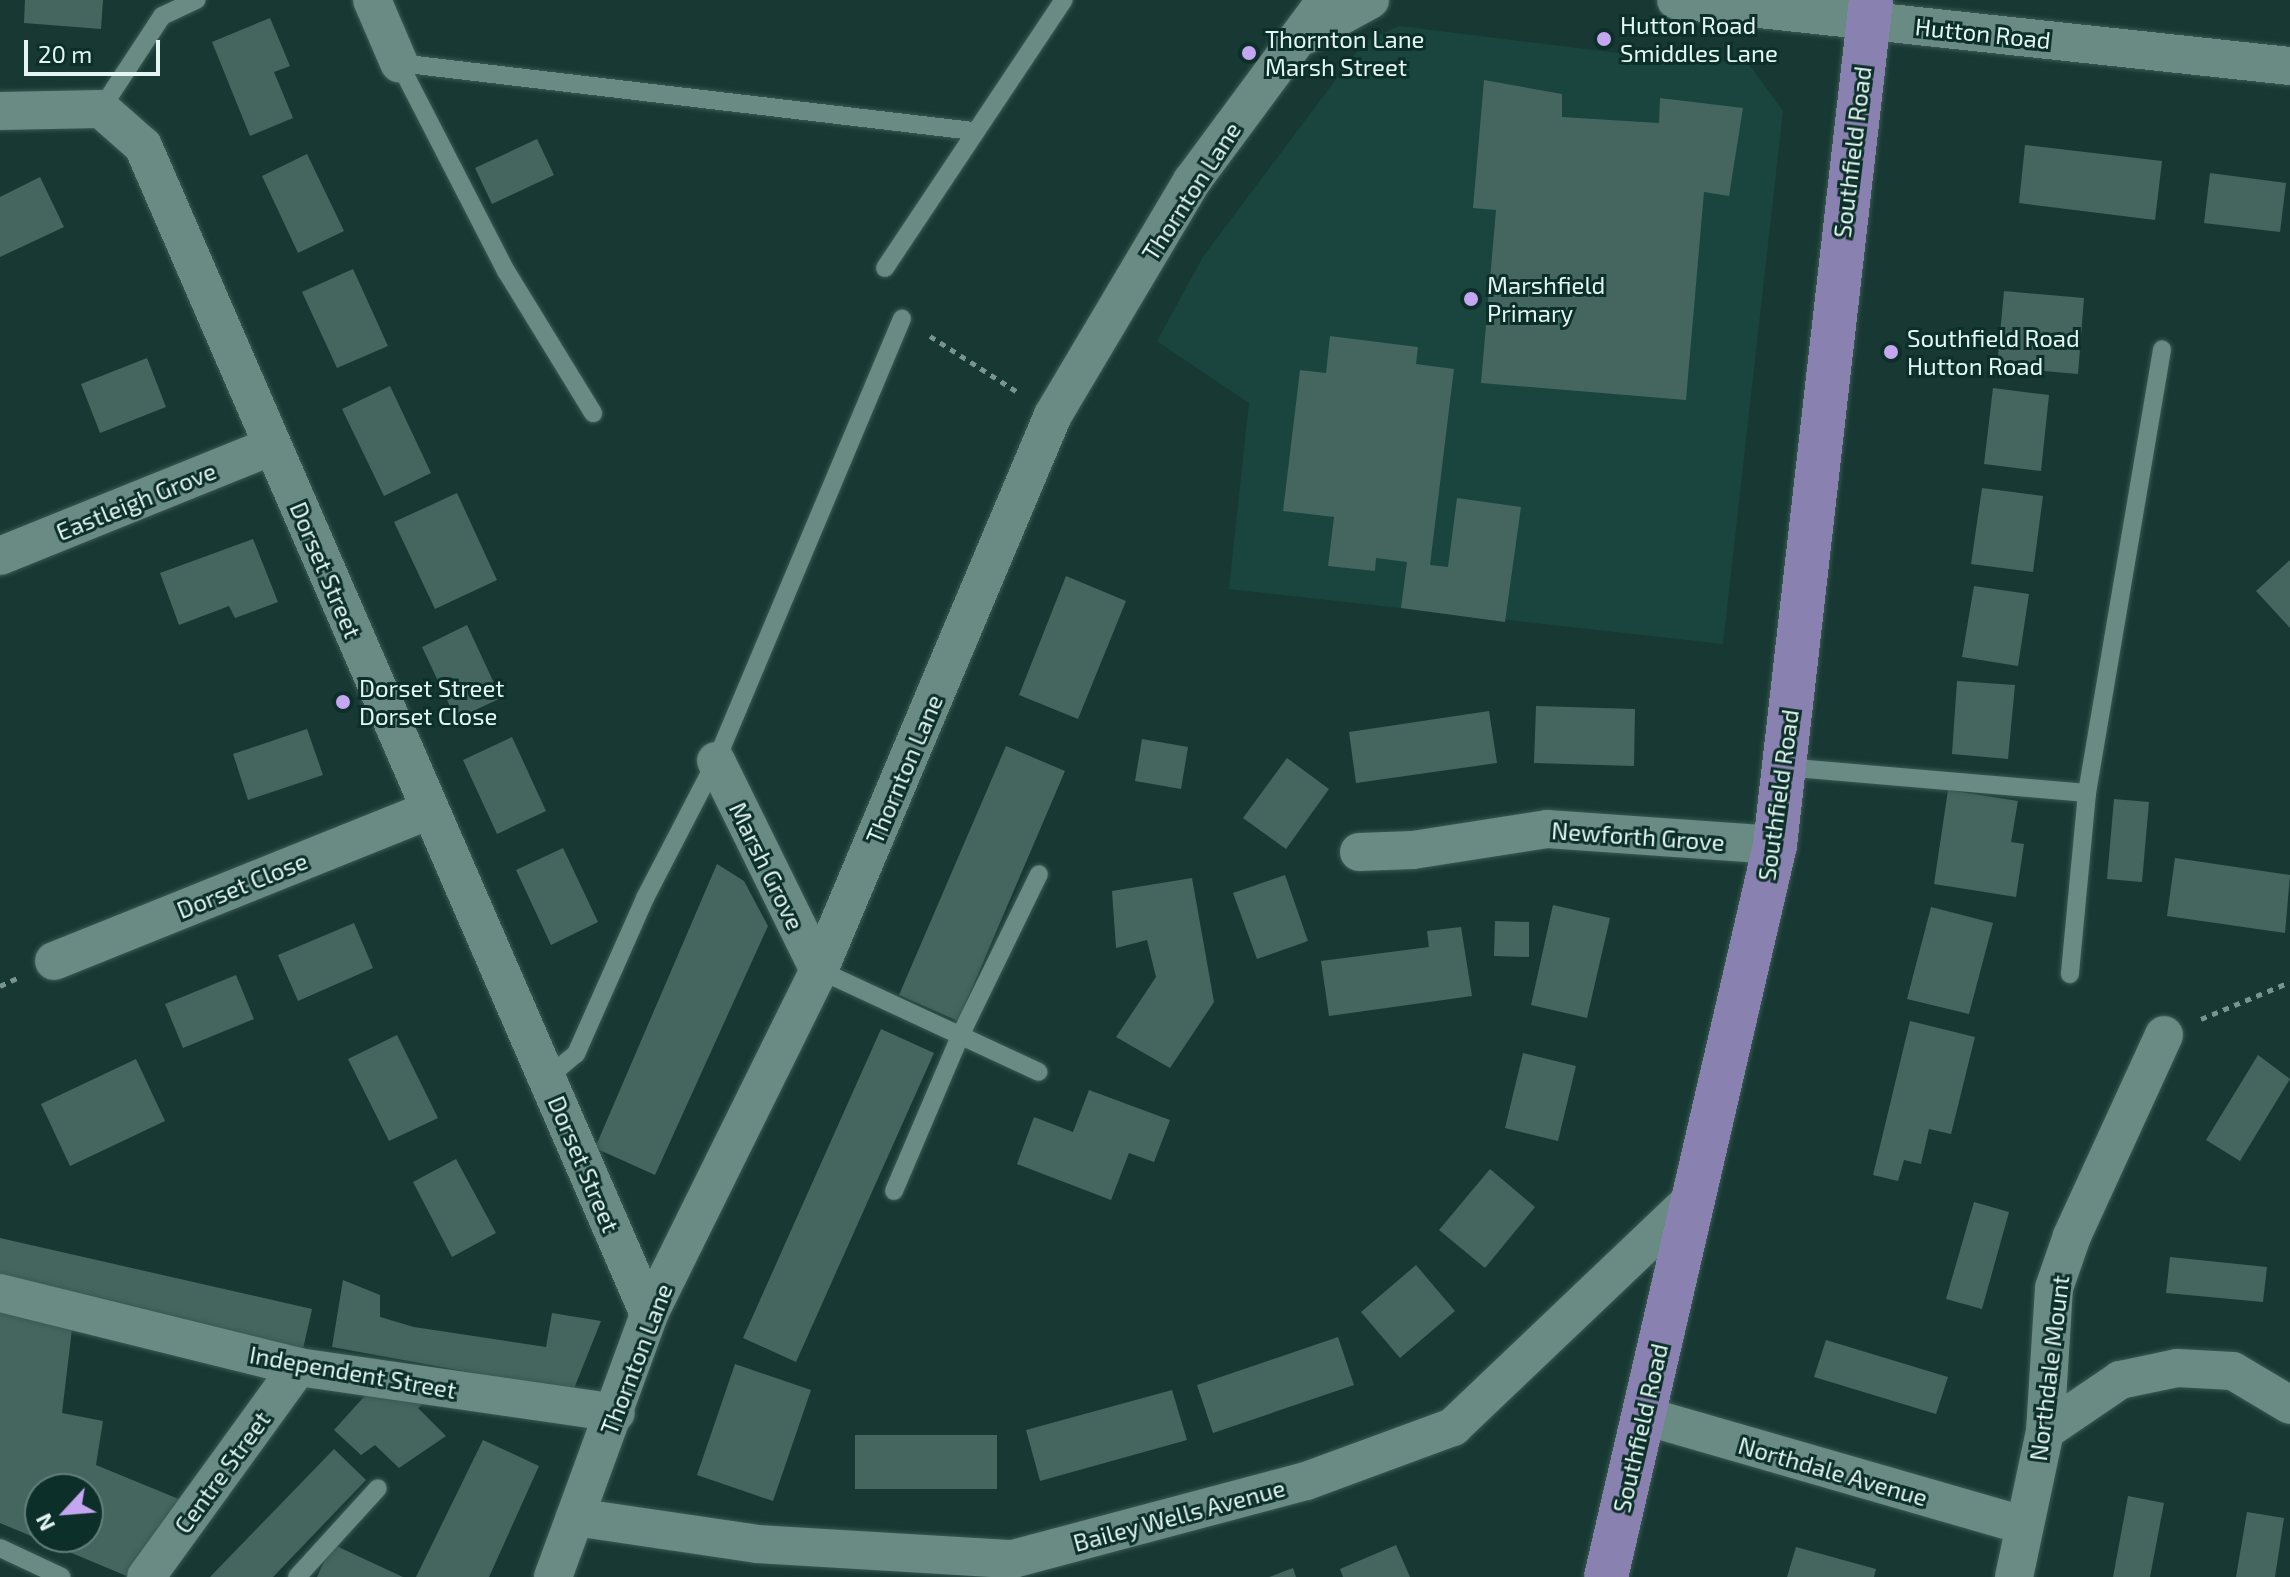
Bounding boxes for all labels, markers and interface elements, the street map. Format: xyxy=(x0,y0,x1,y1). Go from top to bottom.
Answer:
place label: Hutton Road Smiddles Lane xyxy=(1620,11,1778,67)
street label: Hutton Road xyxy=(1914,12,2052,54)
scale bar xyxy=(28,24,164,74)
place label: Thornton Lane Marsh Street xyxy=(1265,25,1425,81)
marker: Hutton Road Smiddles Lane xyxy=(1595,30,1613,48)
text: 20 m xyxy=(38,39,92,68)
marker: Thornton Lane Marsh Street xyxy=(1240,44,1258,62)
street label: Southfield Road xyxy=(1827,64,1877,240)
street label: Thornton Lane xyxy=(1135,116,1247,266)
place label: Marshfield Primary xyxy=(1487,271,1605,327)
marker: Marshfield Primary xyxy=(1462,290,1480,308)
place label: Southfield Road Hutton Road xyxy=(1907,324,2080,380)
marker: Southfield Road Hutton Road xyxy=(1882,343,1900,361)
street label: Eastleigh Grove xyxy=(52,456,220,546)
street label: Dorset Street xyxy=(284,497,368,643)
place label: Dorset Street Dorset Close xyxy=(359,674,504,730)
street label: Thornton Lane xyxy=(860,690,948,848)
marker: Dorset Street Dorset Close xyxy=(334,693,352,711)
street label: Southfield Road xyxy=(1752,707,1804,883)
street label: Marsh Grove xyxy=(724,797,810,935)
street label: Newforth Grove xyxy=(1550,816,1726,856)
street label: Dorset Close xyxy=(172,846,312,924)
street label: Dorset Street xyxy=(542,1091,626,1237)
street label: Northdale Mount xyxy=(2023,1273,2075,1463)
street label: Thornton Lane xyxy=(594,1279,678,1439)
street label: Independent Street xyxy=(247,1340,459,1404)
street label: Southfield Road xyxy=(1607,1341,1673,1515)
street label: Centre Street xyxy=(168,1405,276,1539)
street label: Northdale Avenue xyxy=(1735,1430,1931,1512)
north arrow xyxy=(24,1473,104,1553)
street label: Bailey Wells Avenue xyxy=(1069,1473,1289,1557)
text: N xyxy=(29,1510,59,1535)

